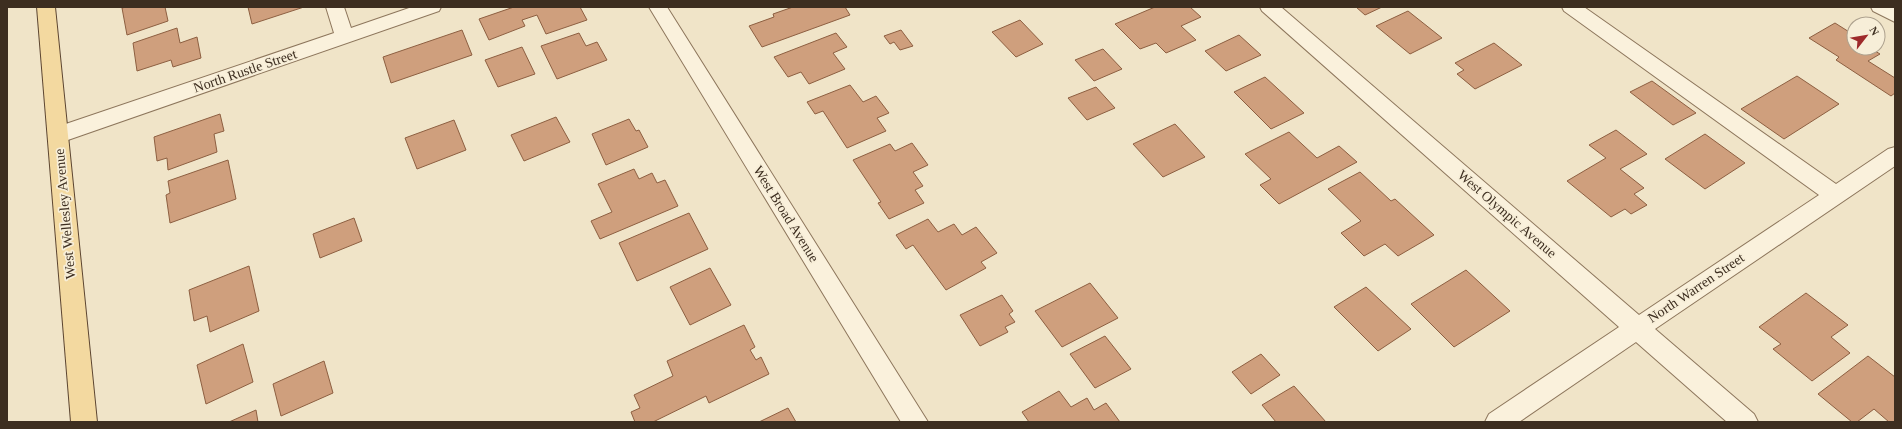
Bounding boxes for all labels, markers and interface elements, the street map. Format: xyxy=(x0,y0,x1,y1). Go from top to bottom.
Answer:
north arrow xyxy=(1846,16,1886,56)
text: N xyxy=(1867,24,1882,37)
street label: North Rustle Street xyxy=(191,46,299,96)
street label: West Wellesley Avenue xyxy=(52,148,78,280)
street label: West Broad Avenue xyxy=(750,163,822,265)
street label: West Olympic Avenue xyxy=(1455,167,1559,261)
street label: North Warren Street xyxy=(1645,250,1747,326)

